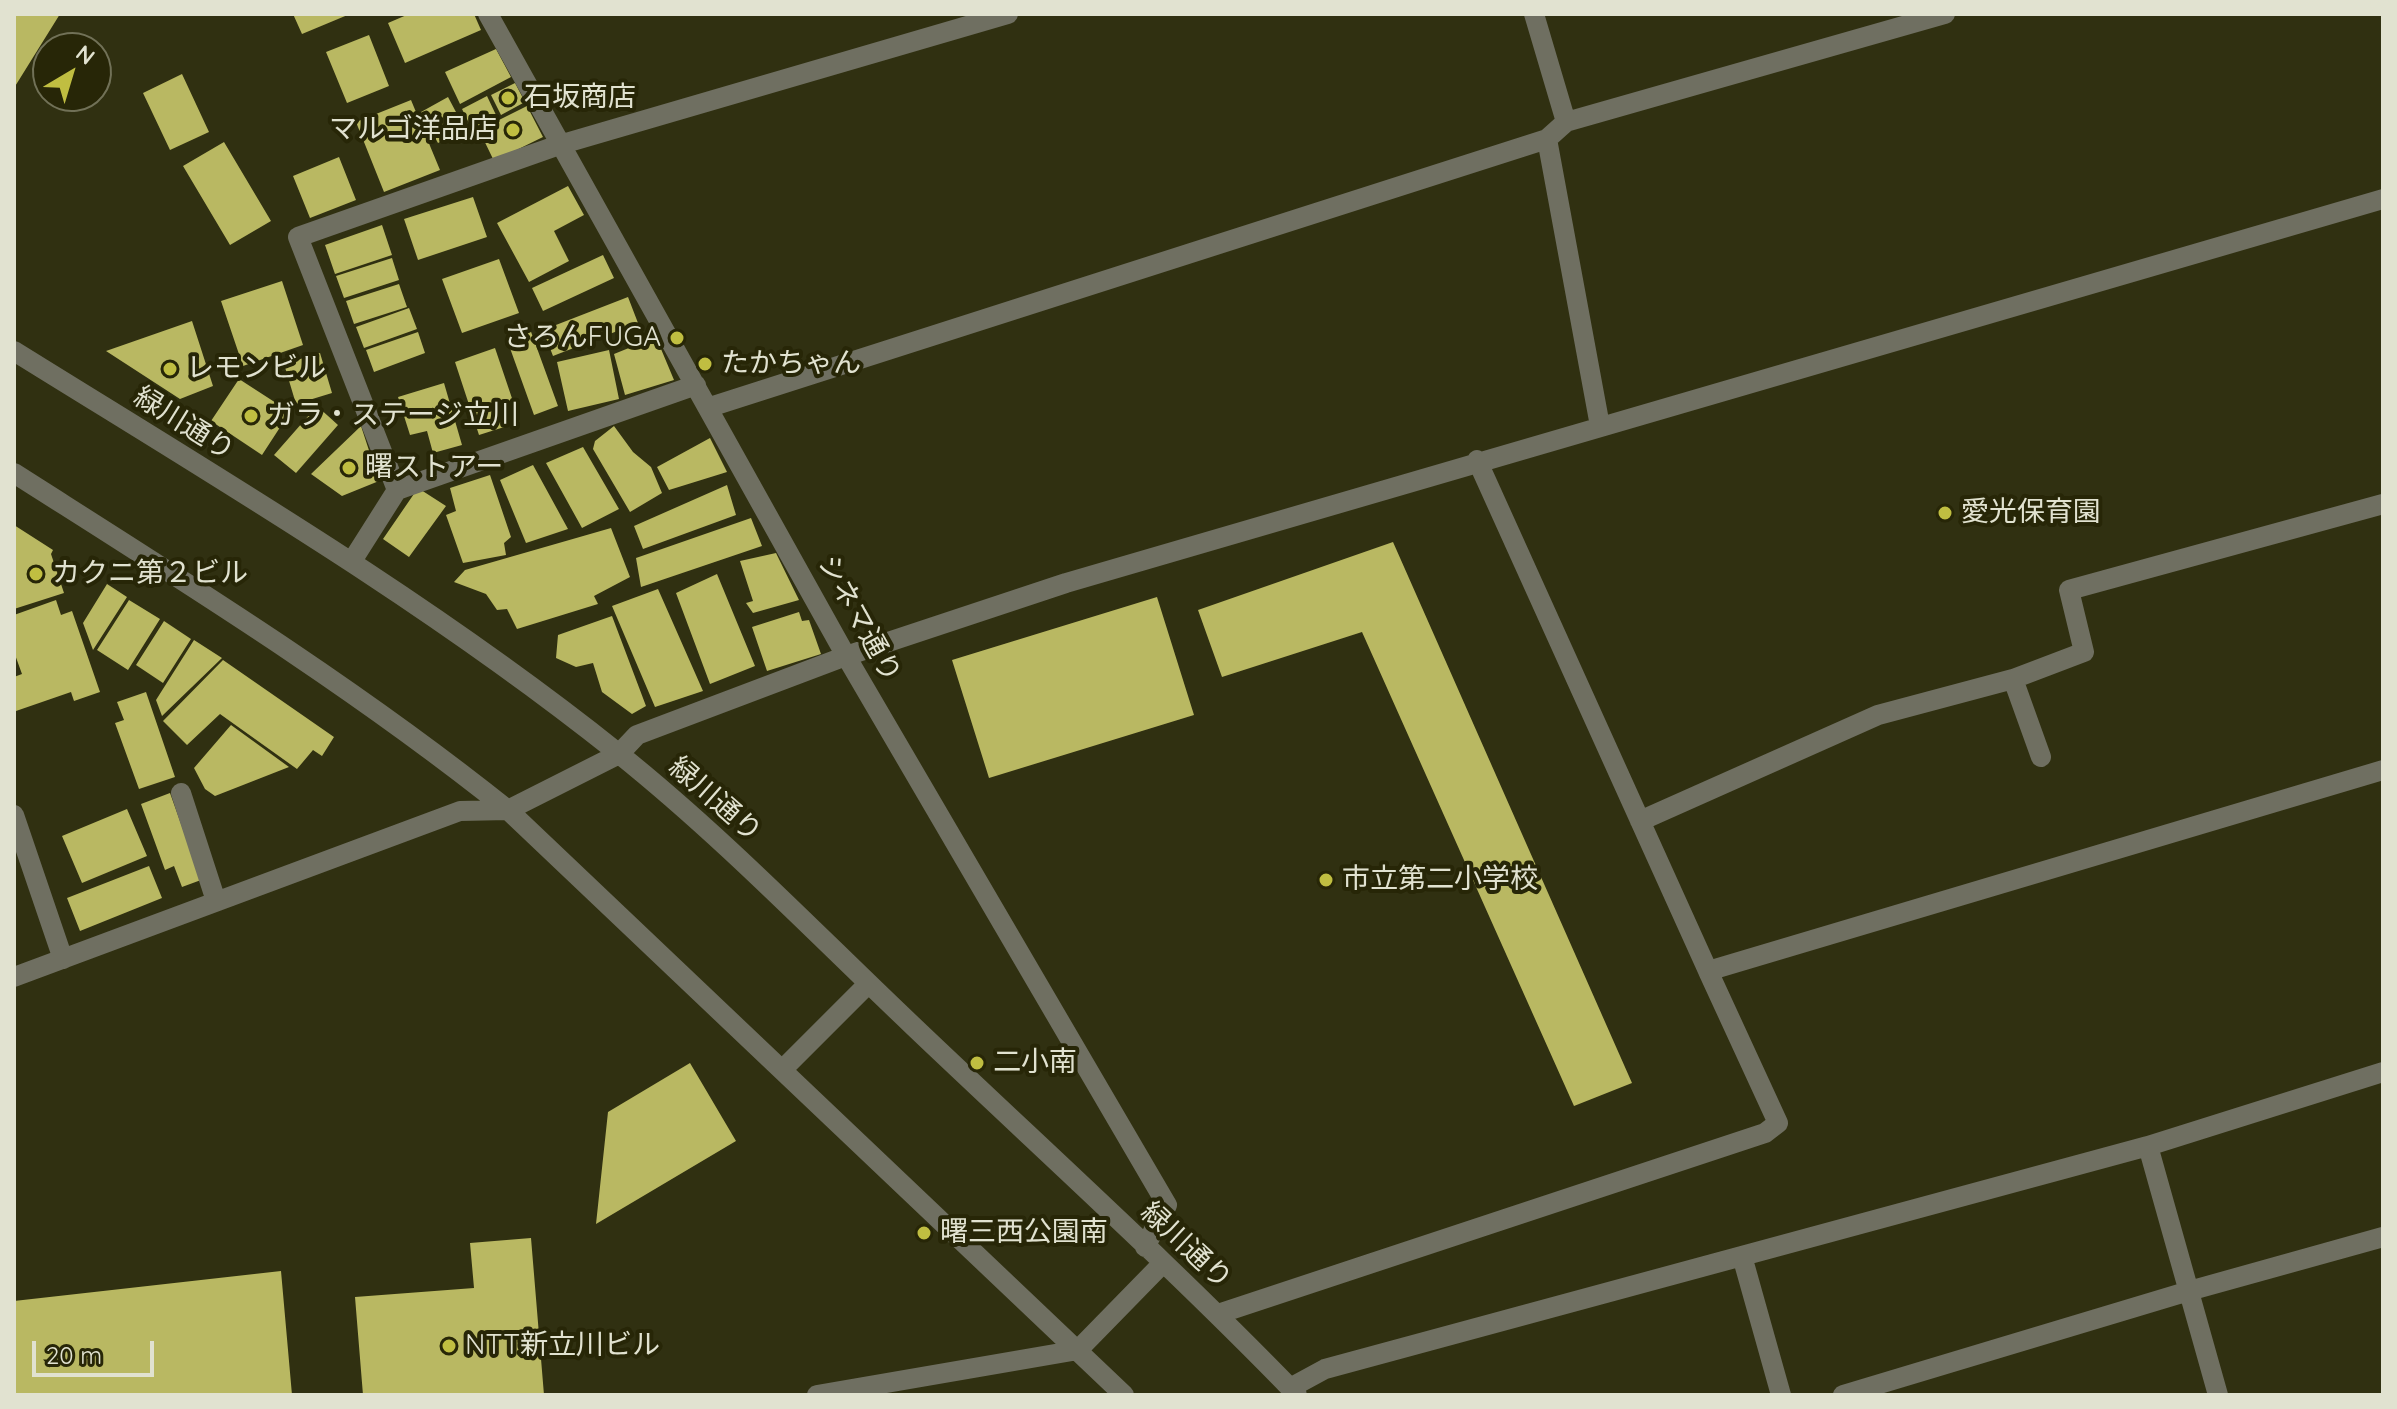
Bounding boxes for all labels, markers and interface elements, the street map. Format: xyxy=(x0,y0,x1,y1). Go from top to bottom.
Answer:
north arrow xyxy=(32,32,112,112)
text: N xyxy=(71,39,101,71)
place label: 石坂商店 xyxy=(524,81,636,115)
marker: 石坂商店 xyxy=(499,89,517,107)
place label: マルゴ洋品店 xyxy=(329,113,497,147)
marker: マルゴ洋品店 xyxy=(504,121,522,139)
place label: さろんFUGA xyxy=(504,321,661,355)
marker: さろんFUGA xyxy=(668,329,686,347)
place label: たかちゃん xyxy=(721,347,861,381)
place label: レモンビル xyxy=(186,352,326,386)
marker: たかちゃん xyxy=(696,355,714,373)
marker: レモンビル xyxy=(161,360,179,378)
street label: 緑川通り xyxy=(128,380,240,468)
place label: ガラ・ステージ立川 xyxy=(267,399,519,433)
marker: ガラ・ステージ立川 xyxy=(242,407,260,425)
place label: 曙ストアー xyxy=(365,451,503,485)
marker: 曙ストアー xyxy=(340,459,358,477)
place label: 愛光保育園 xyxy=(1961,496,2101,530)
marker: 愛光保育園 xyxy=(1936,504,1954,522)
street label: シネマ通り xyxy=(810,550,908,688)
place label: カクニ第２ビル xyxy=(52,557,248,591)
marker: カクニ第２ビル xyxy=(27,565,45,583)
street label: 緑川通り xyxy=(662,751,768,849)
place label: 市立第二小学校 xyxy=(1342,863,1538,897)
marker: 市立第二小学校 xyxy=(1317,871,1335,889)
place label: 二小南 xyxy=(993,1046,1077,1080)
marker: 二小南 xyxy=(968,1054,986,1072)
street label: 緑川通り xyxy=(1134,1196,1238,1296)
place label: 曙三西公園南 xyxy=(940,1216,1108,1250)
marker: 曙三西公園南 xyxy=(915,1224,933,1242)
scale bar xyxy=(36,1325,158,1375)
place label: NTT新立川ビル xyxy=(465,1329,660,1363)
marker: NTT新立川ビル xyxy=(440,1337,458,1355)
text: 20 m xyxy=(46,1340,102,1370)

